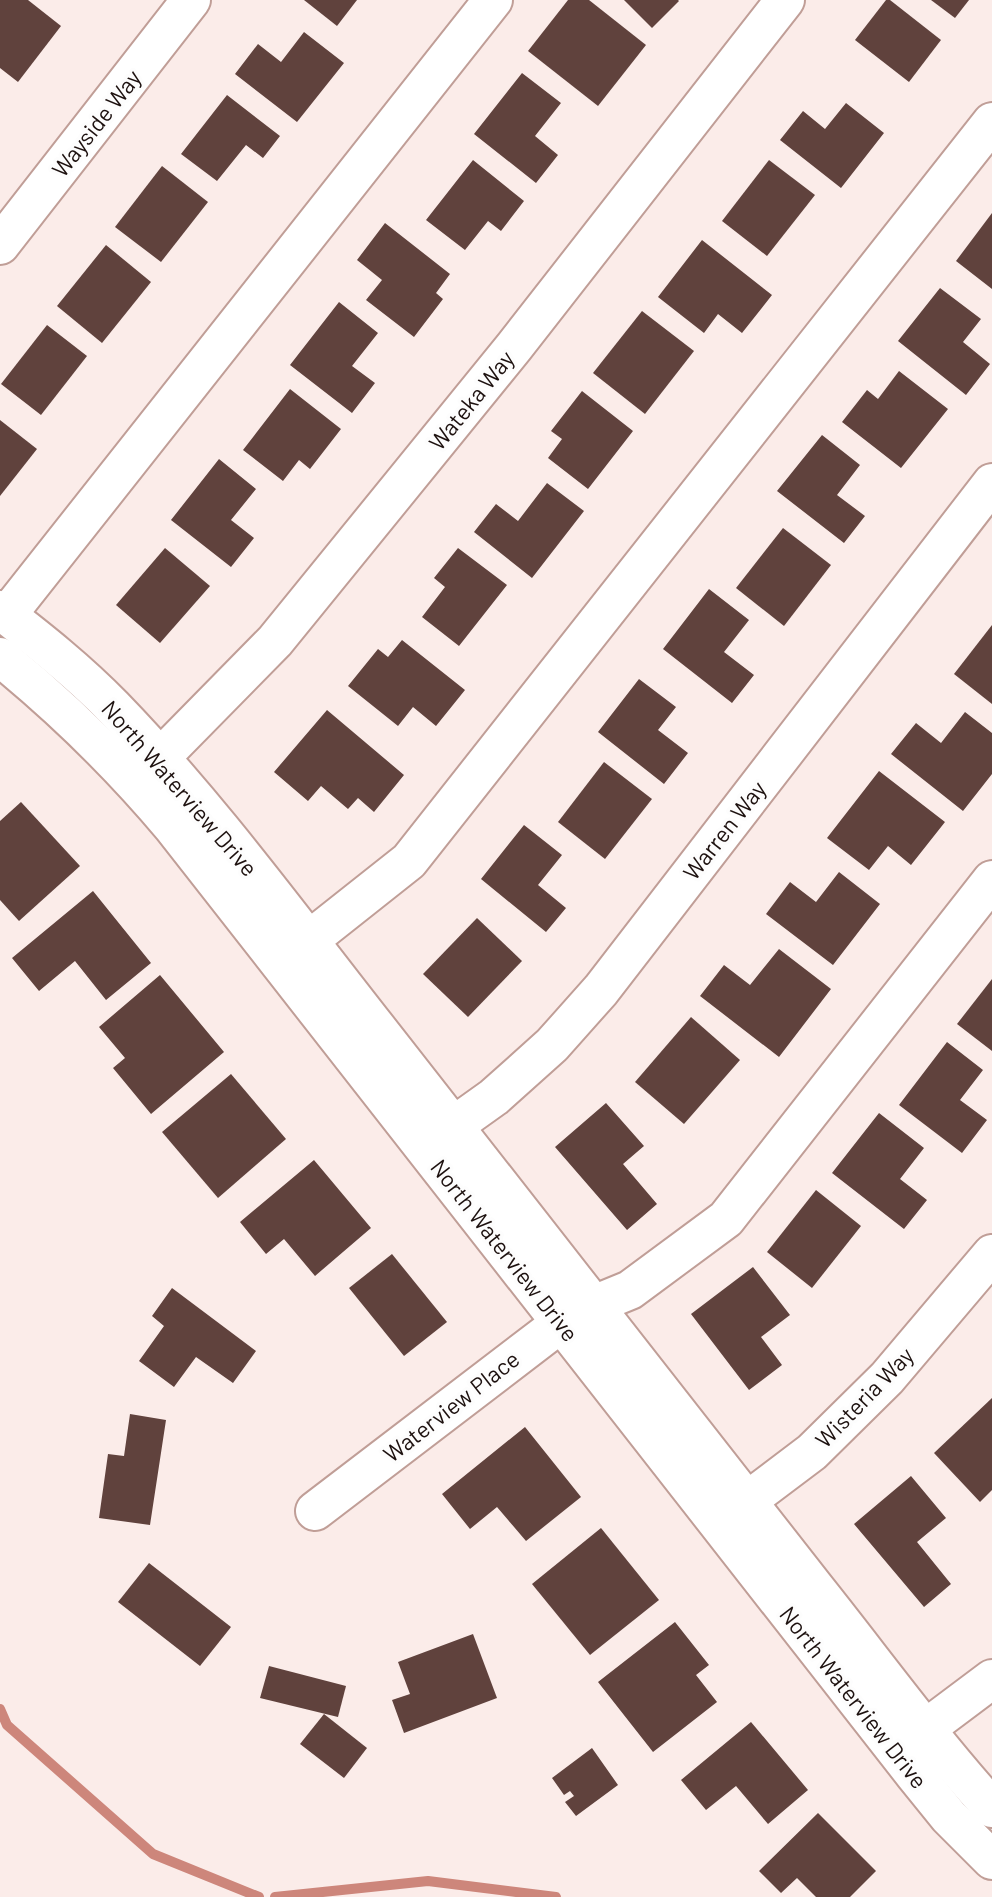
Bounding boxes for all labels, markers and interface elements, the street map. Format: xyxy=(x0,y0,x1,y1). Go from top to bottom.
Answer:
street label: Wayside Way xyxy=(45,64,147,182)
street label: Wateka Way xyxy=(422,344,520,455)
street label: North Waterview Drive xyxy=(96,695,264,881)
street label: Warren Way xyxy=(677,775,772,885)
street label: North Waterview Drive xyxy=(425,1153,585,1347)
street label: Wisteria Way xyxy=(809,1340,919,1453)
street label: Waterview Place xyxy=(377,1344,525,1468)
street label: North Waterview Drive xyxy=(774,1600,934,1794)

